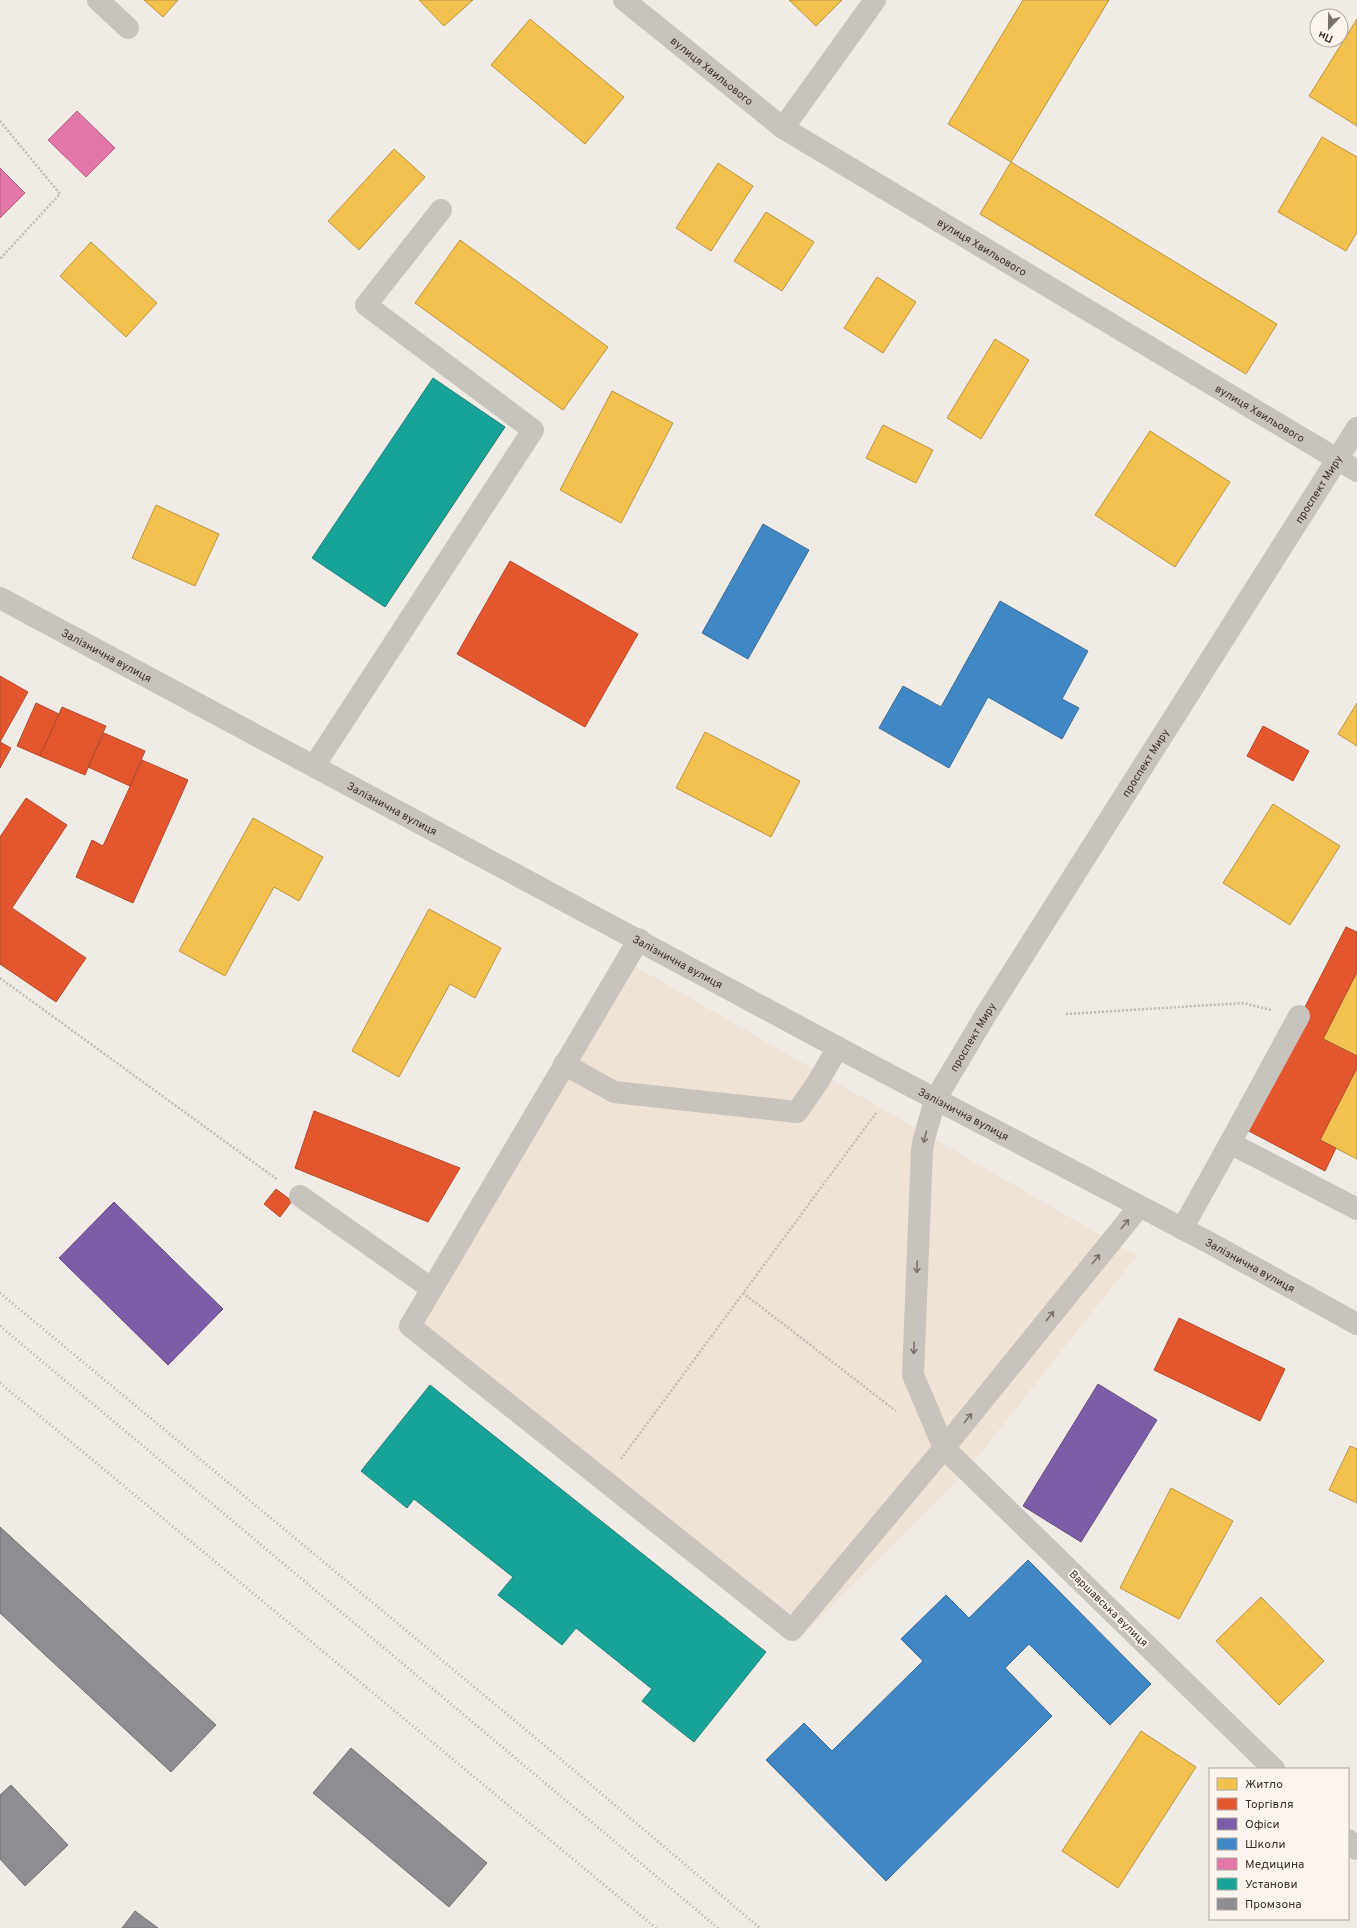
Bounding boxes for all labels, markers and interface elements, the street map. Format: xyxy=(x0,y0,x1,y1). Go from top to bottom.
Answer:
north arrow xyxy=(1309,8,1349,48)
text: Пн xyxy=(1316,27,1335,46)
street label: вулиця Хвильового xyxy=(667,34,755,109)
street label: вулиця Хвильового xyxy=(934,216,1029,280)
street label: вулиця Хвильового xyxy=(1212,382,1307,446)
street label: проспект Миру xyxy=(1292,453,1346,526)
street label: Залізнична вулиця xyxy=(58,626,154,686)
street label: проспект Миру xyxy=(1119,726,1173,800)
street label: Залізнична вулиця xyxy=(344,779,439,839)
street label: Залізнична вулиця xyxy=(630,932,725,992)
street label: проспект Миру xyxy=(947,1000,1000,1075)
street label: Залізнична вулиця xyxy=(915,1085,1011,1144)
one-way arrow xyxy=(921,1130,928,1143)
one-way arrow xyxy=(1120,1218,1129,1229)
street label: Залізнична вулиця xyxy=(1202,1236,1297,1296)
one-way arrow xyxy=(1092,1254,1100,1265)
one-way arrow xyxy=(914,1260,921,1273)
one-way arrow xyxy=(1046,1311,1054,1322)
one-way arrow xyxy=(910,1341,918,1354)
one-way arrow xyxy=(964,1412,973,1423)
street label: Варшавська вулиця xyxy=(1066,1567,1151,1650)
legend xyxy=(1209,1768,1349,1920)
text: Житло xyxy=(1245,1777,1283,1793)
text: Торгівля xyxy=(1245,1797,1293,1813)
text: Офіси xyxy=(1245,1817,1280,1833)
text: Школи xyxy=(1245,1837,1286,1853)
text: Медицина xyxy=(1245,1857,1304,1873)
text: Установи xyxy=(1245,1877,1297,1893)
text: Промзона xyxy=(1245,1897,1302,1913)

